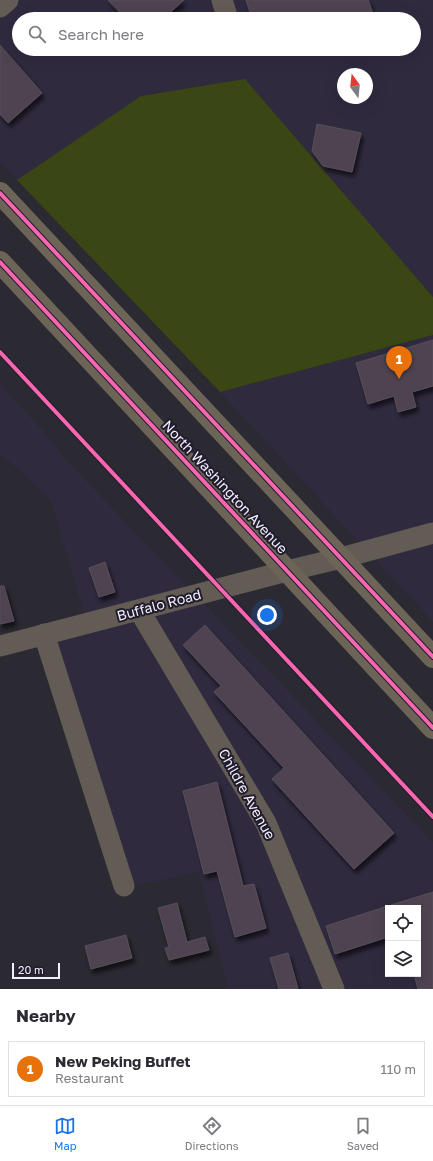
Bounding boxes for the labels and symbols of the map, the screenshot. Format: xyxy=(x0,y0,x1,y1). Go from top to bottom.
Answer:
north arrow xyxy=(337,68,373,104)
pin: 1 xyxy=(386,346,412,379)
street label: North Washington Avenue xyxy=(159,417,292,557)
street label: Buffalo Road xyxy=(115,585,203,624)
your location xyxy=(257,605,277,625)
street label: Childre Avenue xyxy=(215,745,279,842)
scale bar xyxy=(12,961,60,980)

